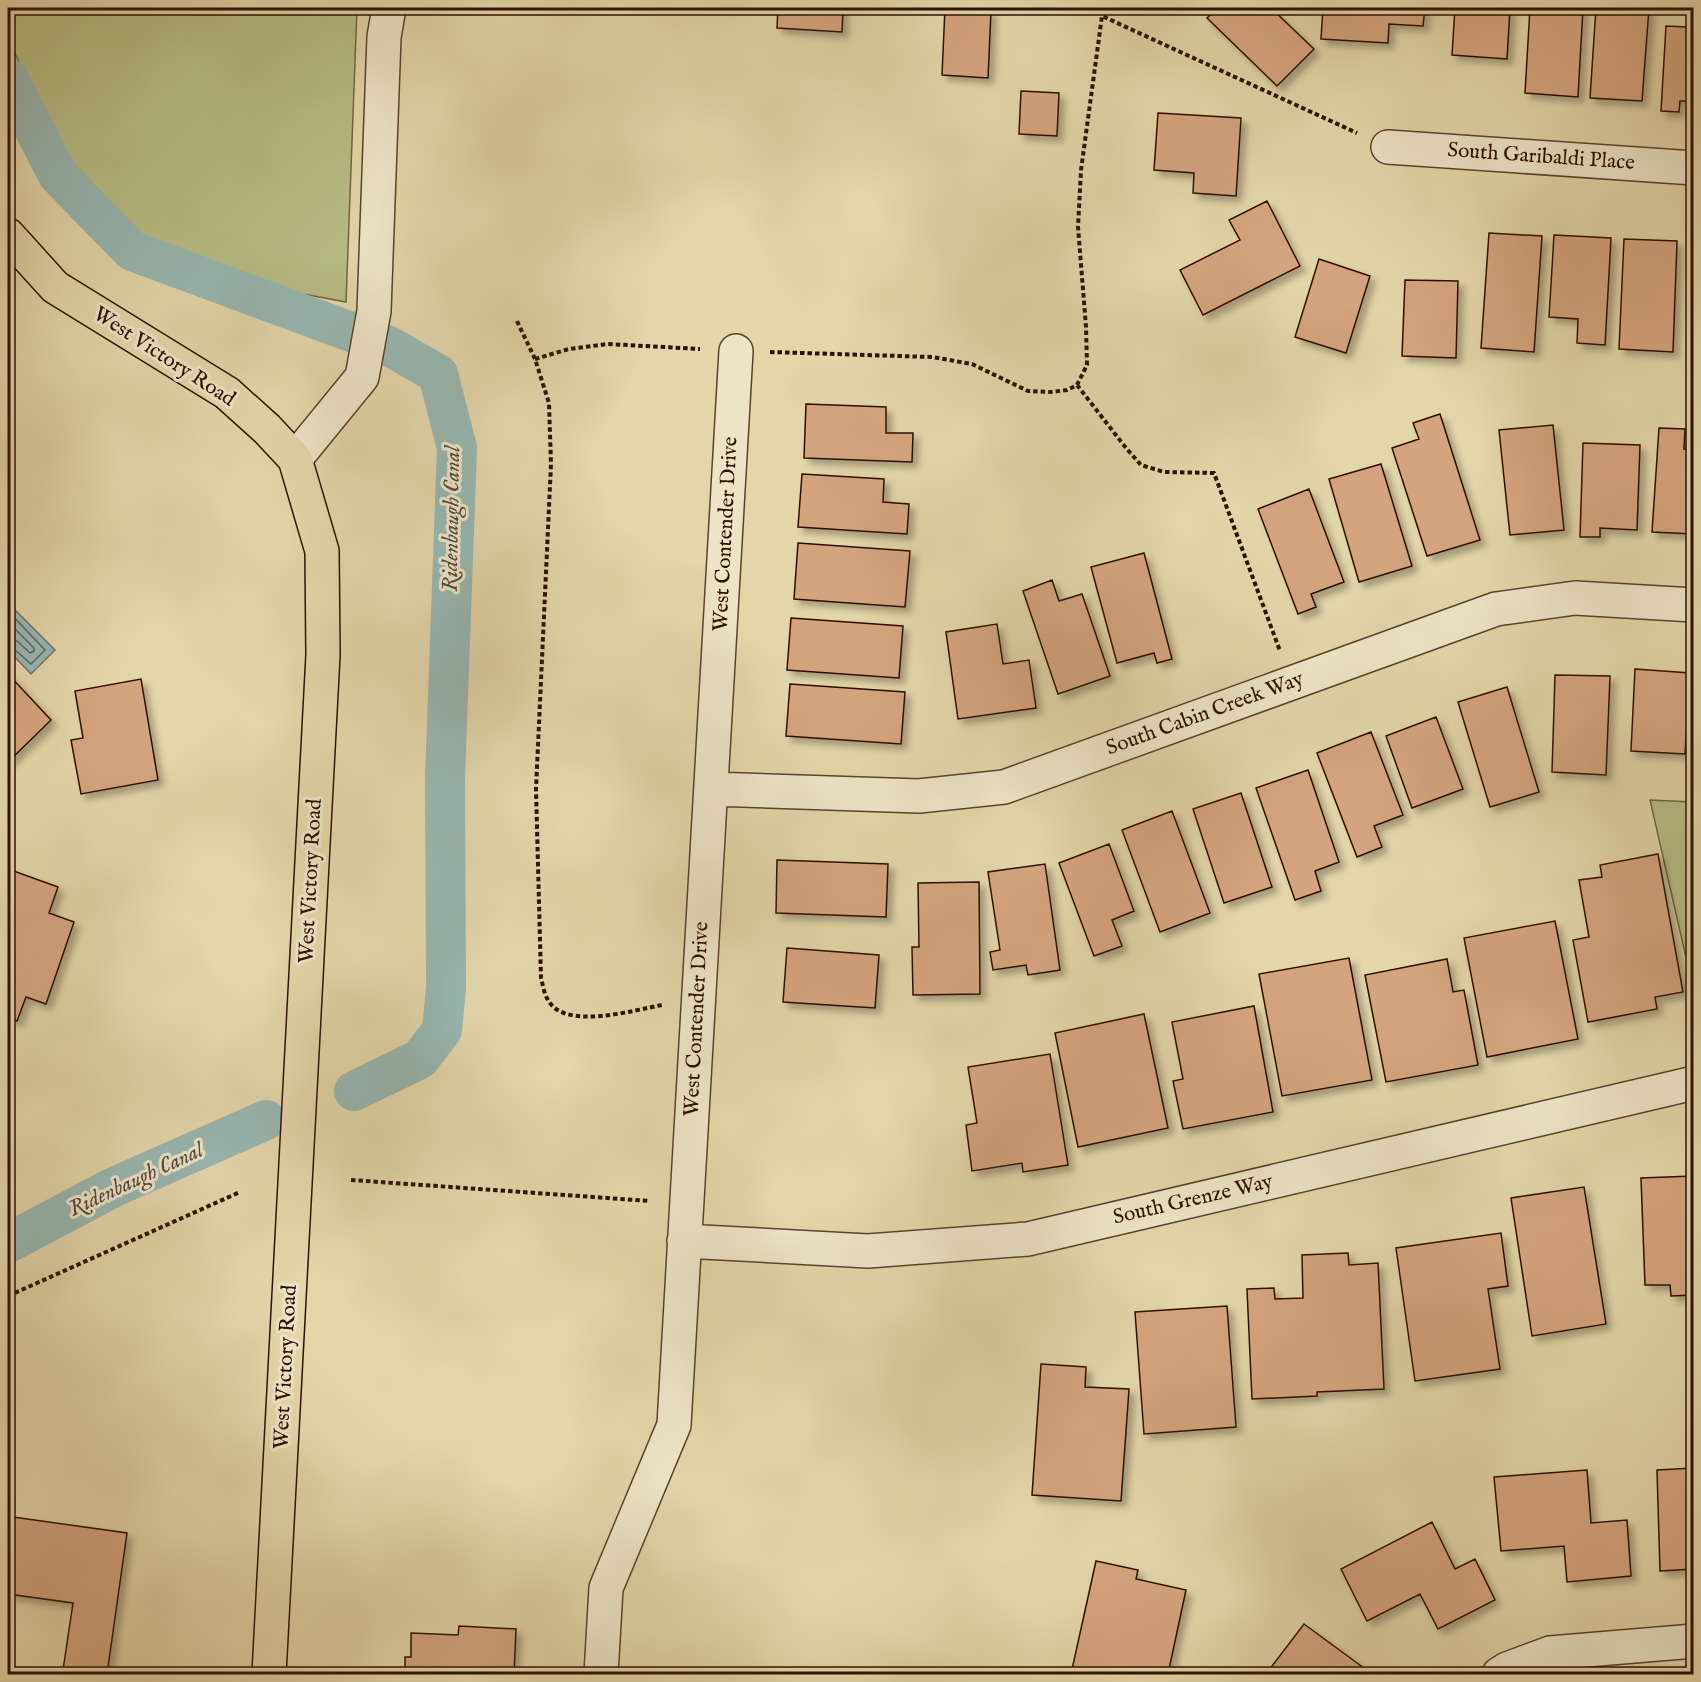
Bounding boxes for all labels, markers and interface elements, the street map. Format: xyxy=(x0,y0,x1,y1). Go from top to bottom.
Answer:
street label: South Garibaldi Place xyxy=(1446,137,1636,177)
street label: West Victory Road xyxy=(88,301,241,414)
street label: West Contender Drive xyxy=(707,435,745,632)
water label: Ridenbaugh Canal xyxy=(437,444,467,592)
street label: South Cabin Creek Way xyxy=(1103,665,1308,762)
street label: West Victory Road xyxy=(293,797,329,964)
street label: West Contender Drive xyxy=(678,920,716,1117)
water label: Ridenbaugh Canal xyxy=(64,1136,209,1223)
street label: South Grenze Way xyxy=(1111,1168,1276,1231)
street label: West Victory Road xyxy=(268,1283,304,1450)

